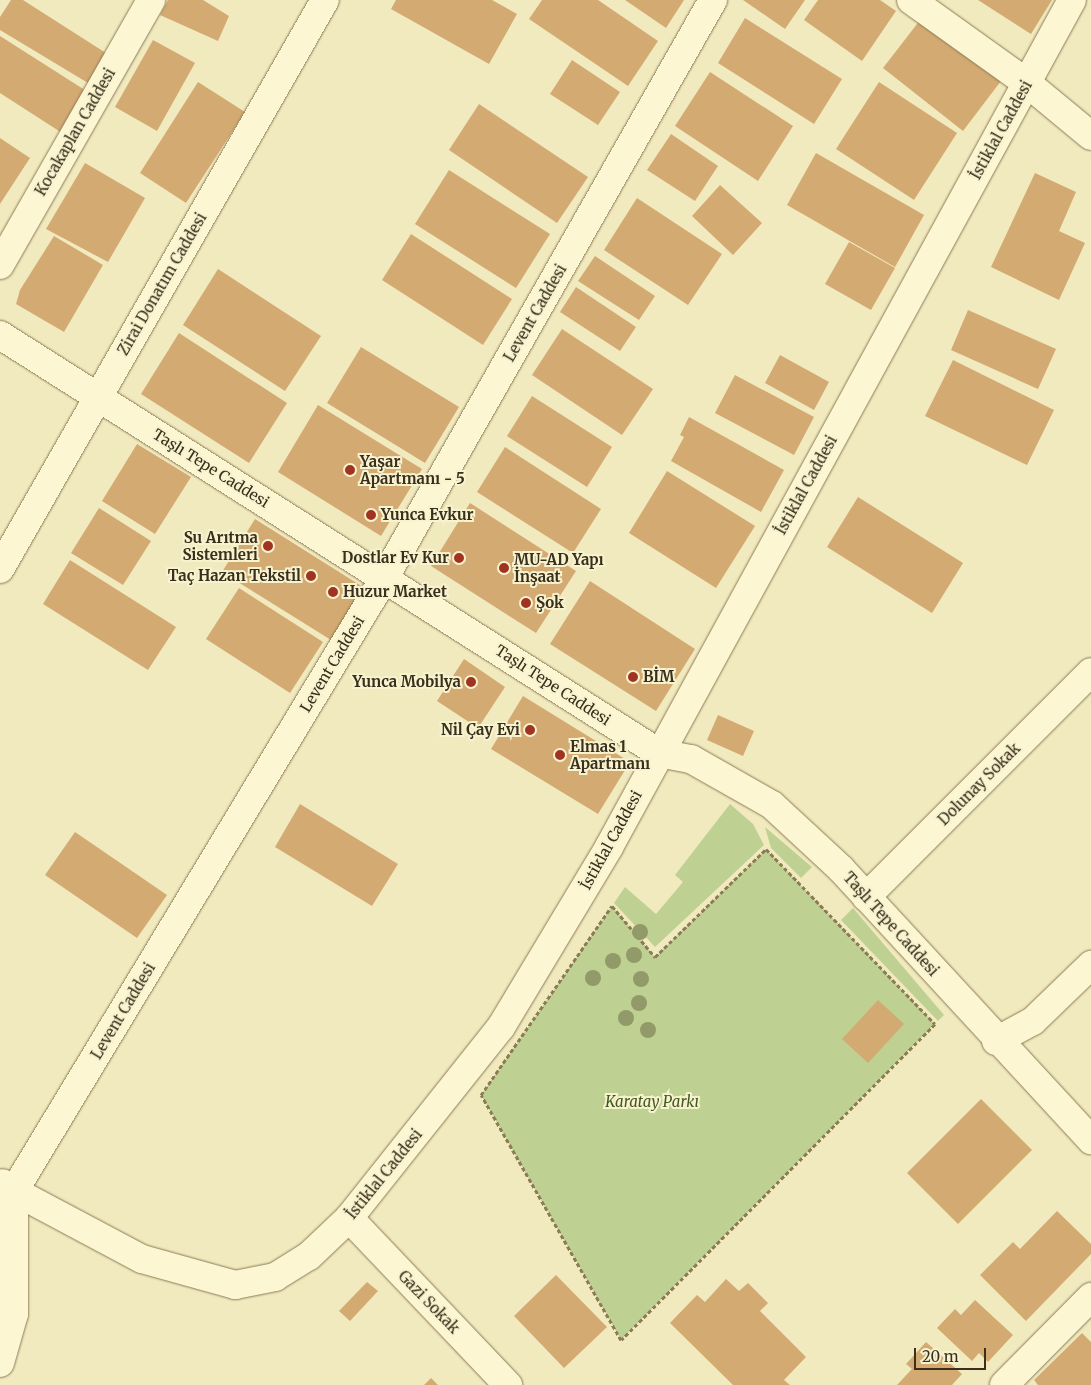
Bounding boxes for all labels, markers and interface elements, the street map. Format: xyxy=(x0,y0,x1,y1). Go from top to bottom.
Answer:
street label: Kocakaplan Caddesi xyxy=(31,65,119,199)
street label: İstiklal Caddesi xyxy=(966,77,1036,183)
street label: Zirai Donatım Caddesi xyxy=(114,210,210,358)
street label: Levent Caddesi xyxy=(500,261,570,365)
street label: Taşlı Tepe Caddesi xyxy=(150,425,272,511)
street label: İstiklal Caddesi xyxy=(771,432,841,538)
place label: Yaşar Apartmanı - 5 xyxy=(360,452,465,487)
marker: Yaşar Apartmanı - 5 xyxy=(344,464,356,476)
place label: Yunca Evkur xyxy=(381,506,473,524)
marker: Yunca Evkur xyxy=(365,509,377,521)
place label: Su Arıtma Sistemleri xyxy=(182,528,258,563)
marker: Su Arıtma Sistemleri xyxy=(262,540,274,552)
place label: Dostlar Ev Kur xyxy=(342,549,449,567)
place label: MU-AD Yapı İnşaat xyxy=(514,550,604,585)
marker: Dostlar Ev Kur xyxy=(453,552,465,564)
marker: MU-AD Yapı İnşaat xyxy=(498,562,510,574)
place label: Taç Hazan Tekstil xyxy=(168,567,301,585)
marker: Taç Hazan Tekstil xyxy=(305,570,317,582)
place label: Huzur Market xyxy=(343,583,447,601)
marker: Huzur Market xyxy=(327,586,339,598)
place label: Şok xyxy=(536,594,564,612)
marker: Şok xyxy=(520,597,532,609)
street label: Levent Caddesi xyxy=(296,613,368,715)
street label: Taşlı Tepe Caddesi xyxy=(492,641,614,729)
place label: BİM xyxy=(643,668,675,686)
marker: BİM xyxy=(627,671,639,683)
place label: Yunca Mobilya xyxy=(352,673,461,691)
marker: Yunca Mobilya xyxy=(465,676,477,688)
place label: Nil Çay Evi xyxy=(441,721,520,739)
marker: Nil Çay Evi xyxy=(524,724,536,736)
place label: Elmas 1 Apartmanı xyxy=(570,737,650,772)
street label: Dolunay Sokak xyxy=(934,739,1024,829)
marker: Elmas 1 Apartmanı xyxy=(554,749,566,761)
street label: İstiklal Caddesi xyxy=(576,787,646,893)
street label: Taşlı Tepe Caddesi xyxy=(840,868,942,980)
street label: Levent Caddesi xyxy=(87,960,159,1062)
park label: Karatay Parkı xyxy=(605,1093,699,1111)
street label: İstiklal Caddesi xyxy=(342,1125,426,1223)
street label: Gazi Sokak xyxy=(395,1267,463,1337)
scale bar xyxy=(916,1338,988,1370)
text: 20 m xyxy=(922,1347,959,1366)

